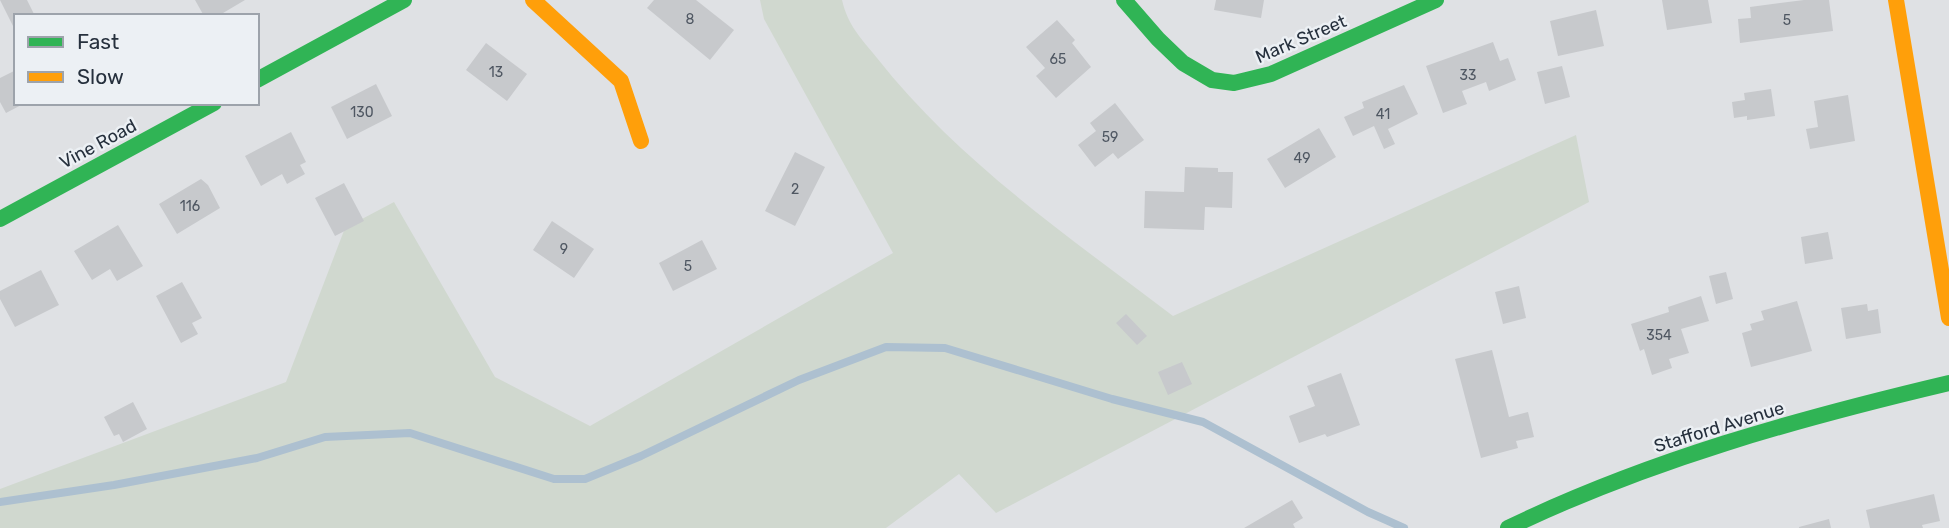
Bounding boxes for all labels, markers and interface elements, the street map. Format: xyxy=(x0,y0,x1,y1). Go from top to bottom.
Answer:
street label: Mark Street xyxy=(1252,10,1350,68)
house number: 8 xyxy=(686,11,695,28)
house number: 5 xyxy=(1783,12,1791,29)
legend xyxy=(14,14,259,105)
text: Fast xyxy=(77,29,119,54)
house number: 65 xyxy=(1050,51,1066,68)
text: Slow xyxy=(77,64,124,89)
house number: 13 xyxy=(489,64,503,81)
house number: 33 xyxy=(1460,67,1476,84)
house number: 130 xyxy=(350,104,374,121)
house number: 41 xyxy=(1376,106,1390,123)
street label: Vine Road xyxy=(56,115,140,173)
house number: 59 xyxy=(1102,129,1118,146)
house number: 49 xyxy=(1294,150,1310,167)
house number: 2 xyxy=(791,181,799,198)
house number: 116 xyxy=(180,198,200,215)
house number: 9 xyxy=(560,241,568,258)
house number: 5 xyxy=(684,258,692,275)
house number: 354 xyxy=(1646,327,1672,344)
street label: Stafford Avenue xyxy=(1651,397,1787,457)

